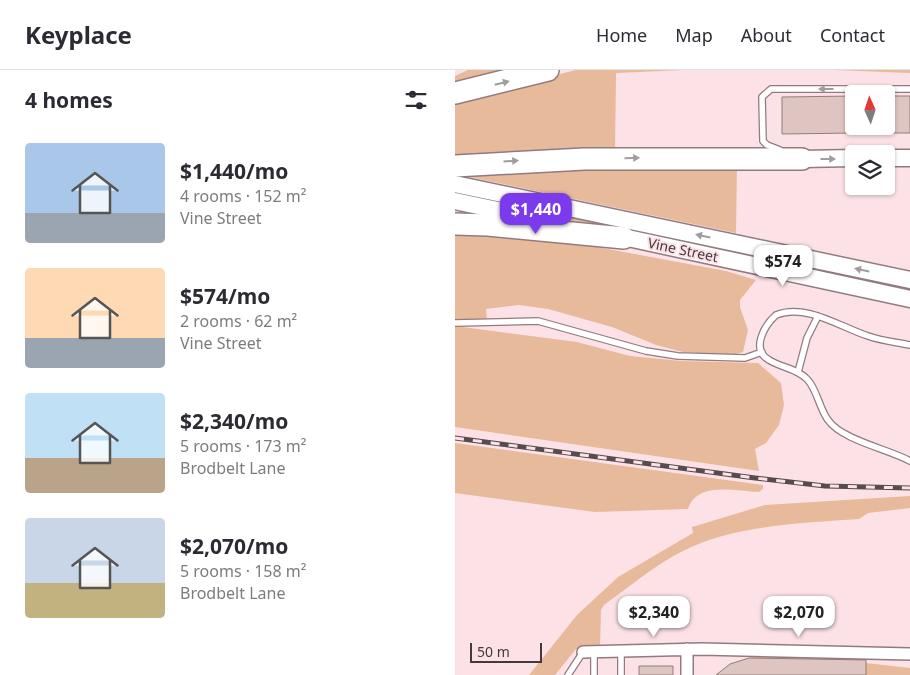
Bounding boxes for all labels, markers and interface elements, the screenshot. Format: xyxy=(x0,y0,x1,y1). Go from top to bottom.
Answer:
text: Keyplace xyxy=(25,18,132,51)
text: Home xyxy=(596,23,647,47)
text: Map xyxy=(675,23,713,47)
text: About xyxy=(741,23,792,47)
text: Contact xyxy=(820,23,885,47)
one-way arrow xyxy=(494,78,509,86)
one-way arrow xyxy=(818,85,834,93)
north arrow xyxy=(845,85,895,135)
map controls xyxy=(845,85,895,195)
text: 4 homes xyxy=(25,86,113,114)
icon: filters xyxy=(402,86,430,114)
button: layers xyxy=(845,145,895,195)
one-way arrow xyxy=(625,154,641,162)
one-way arrow xyxy=(820,155,836,163)
text: $1,440/mo xyxy=(180,157,288,185)
one-way arrow xyxy=(503,157,519,165)
icon: home xyxy=(65,163,125,223)
text: 4 rooms · 152 m² xyxy=(180,185,306,207)
pin: $1,440 xyxy=(495,192,577,235)
text: $1,440 xyxy=(511,198,561,220)
text: Vine Street xyxy=(180,207,261,229)
one-way arrow xyxy=(696,232,711,240)
street label: Vine Street xyxy=(646,233,720,266)
pin: $574 xyxy=(753,244,813,287)
text: $574 xyxy=(765,250,801,272)
one-way arrow xyxy=(854,265,870,273)
text: $574/mo xyxy=(180,282,270,310)
icon: home xyxy=(65,288,125,348)
text: 2 rooms · 62 m² xyxy=(180,310,297,332)
text: Vine Street xyxy=(180,332,261,354)
text: $2,340/mo xyxy=(180,407,288,435)
icon: home xyxy=(65,413,125,473)
text: 5 rooms · 173 m² xyxy=(180,435,306,457)
text: Brodbelt Lane xyxy=(180,457,285,479)
text: $2,070/mo xyxy=(180,532,288,560)
icon: home xyxy=(65,538,125,598)
text: 5 rooms · 158 m² xyxy=(180,560,306,582)
text: Brodbelt Lane xyxy=(180,582,285,604)
pin: $2,340 xyxy=(613,596,695,638)
pin: $2,070 xyxy=(758,596,840,638)
text: $2,340 xyxy=(629,601,679,623)
text: $2,070 xyxy=(774,601,824,623)
scale bar xyxy=(470,640,543,663)
text: 50 m xyxy=(477,642,510,661)

